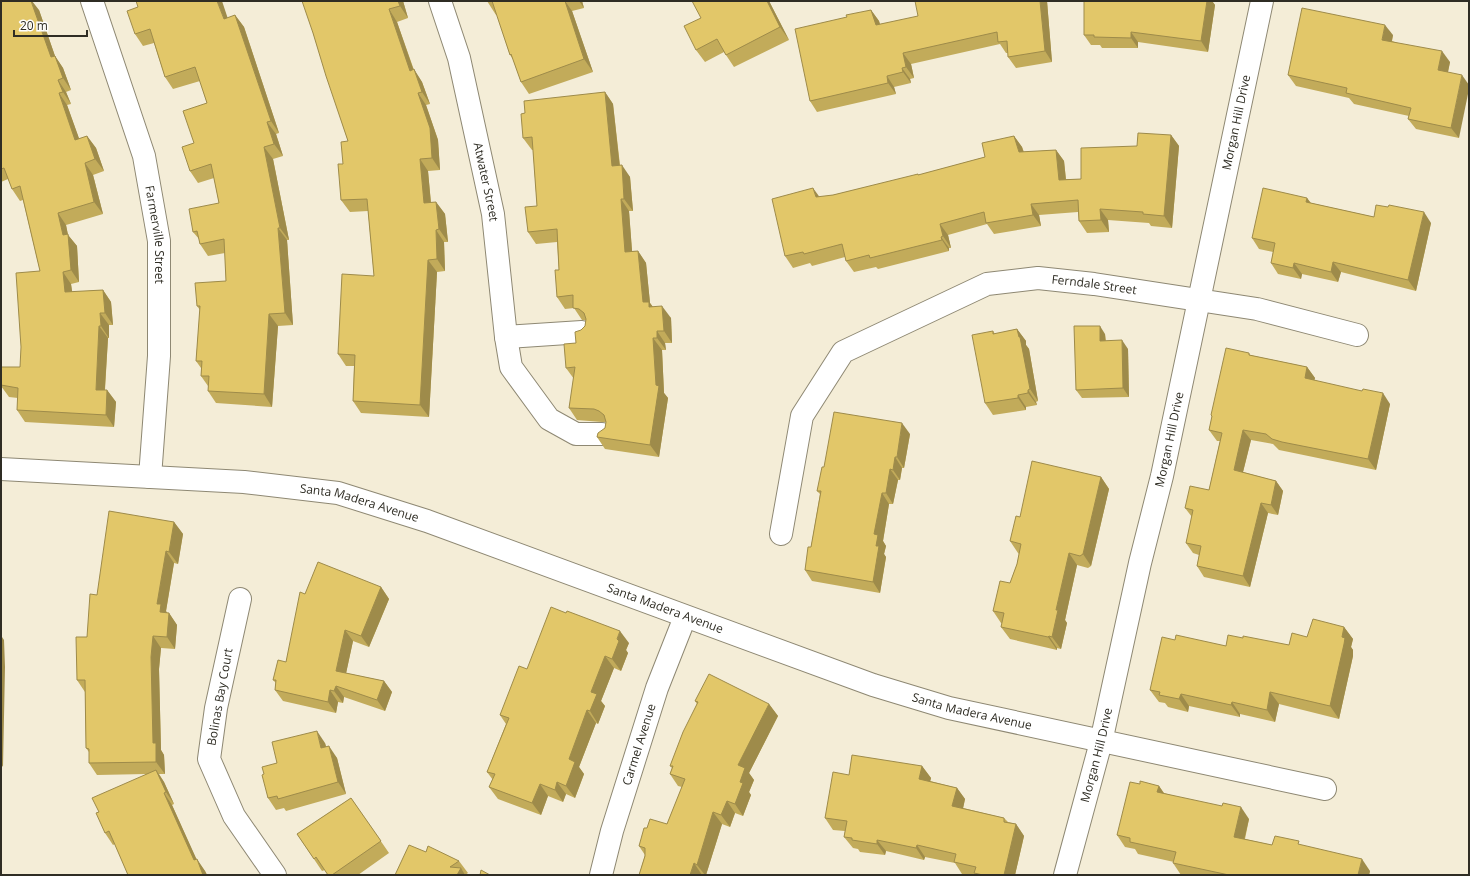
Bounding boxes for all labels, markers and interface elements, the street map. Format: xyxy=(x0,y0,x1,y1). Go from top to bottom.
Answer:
scale bar xyxy=(14,12,87,38)
text: 20 m xyxy=(20,17,48,34)
street label: Morgan Hill Drive xyxy=(1218,73,1254,172)
street label: Atwater Street xyxy=(470,141,503,222)
street label: Farmerville Street xyxy=(141,184,168,284)
street label: Ferndale Street xyxy=(1051,271,1138,298)
street label: Morgan Hill Drive xyxy=(1151,390,1188,489)
street label: Santa Madera Avenue xyxy=(299,480,421,526)
street label: Santa Madera Avenue xyxy=(605,579,726,637)
street label: Bolinas Bay Court xyxy=(203,647,236,747)
street label: Santa Madera Avenue xyxy=(910,688,1034,734)
street label: Carmel Avenue xyxy=(618,701,660,787)
street label: Morgan Hill Drive xyxy=(1076,706,1116,804)

